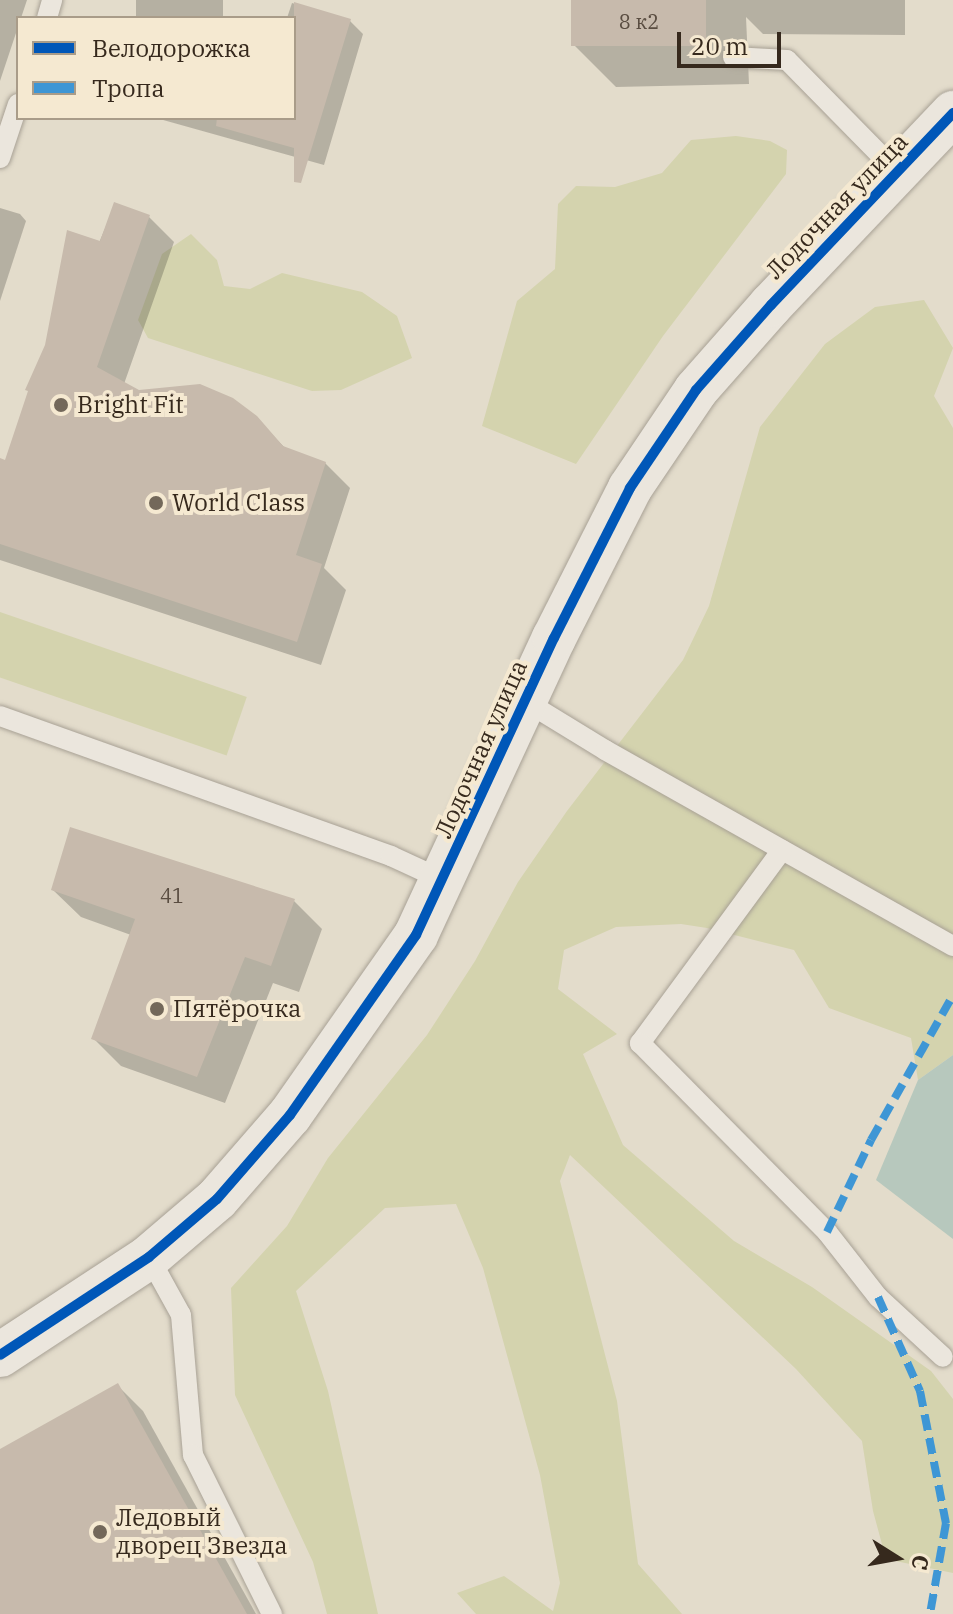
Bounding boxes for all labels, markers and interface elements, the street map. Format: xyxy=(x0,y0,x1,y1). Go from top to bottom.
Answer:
house number: 8 к2 xyxy=(619,9,659,33)
legend xyxy=(16,16,296,120)
scale bar xyxy=(681,16,785,66)
text: 20 m xyxy=(691,30,748,62)
text: Велодорожка xyxy=(92,32,251,64)
text: Тропа xyxy=(92,72,164,104)
street label: Лодочная улица xyxy=(760,127,914,285)
place label: Bright Fit xyxy=(77,391,184,419)
marker: Bright Fit xyxy=(52,396,70,414)
place label: World Class xyxy=(172,489,305,517)
marker: World Class xyxy=(147,494,165,512)
street label: Лодочная улица xyxy=(429,656,533,842)
house number: 41 xyxy=(160,883,184,907)
place label: Пятёрочка xyxy=(173,995,301,1023)
marker: Пятёрочка xyxy=(148,1000,166,1018)
place label: Ледовый дворец Звезда xyxy=(116,1504,288,1560)
north arrow xyxy=(857,1518,937,1598)
marker: Ледовый дворец Звезда xyxy=(91,1523,109,1541)
text: С xyxy=(905,1553,937,1573)

